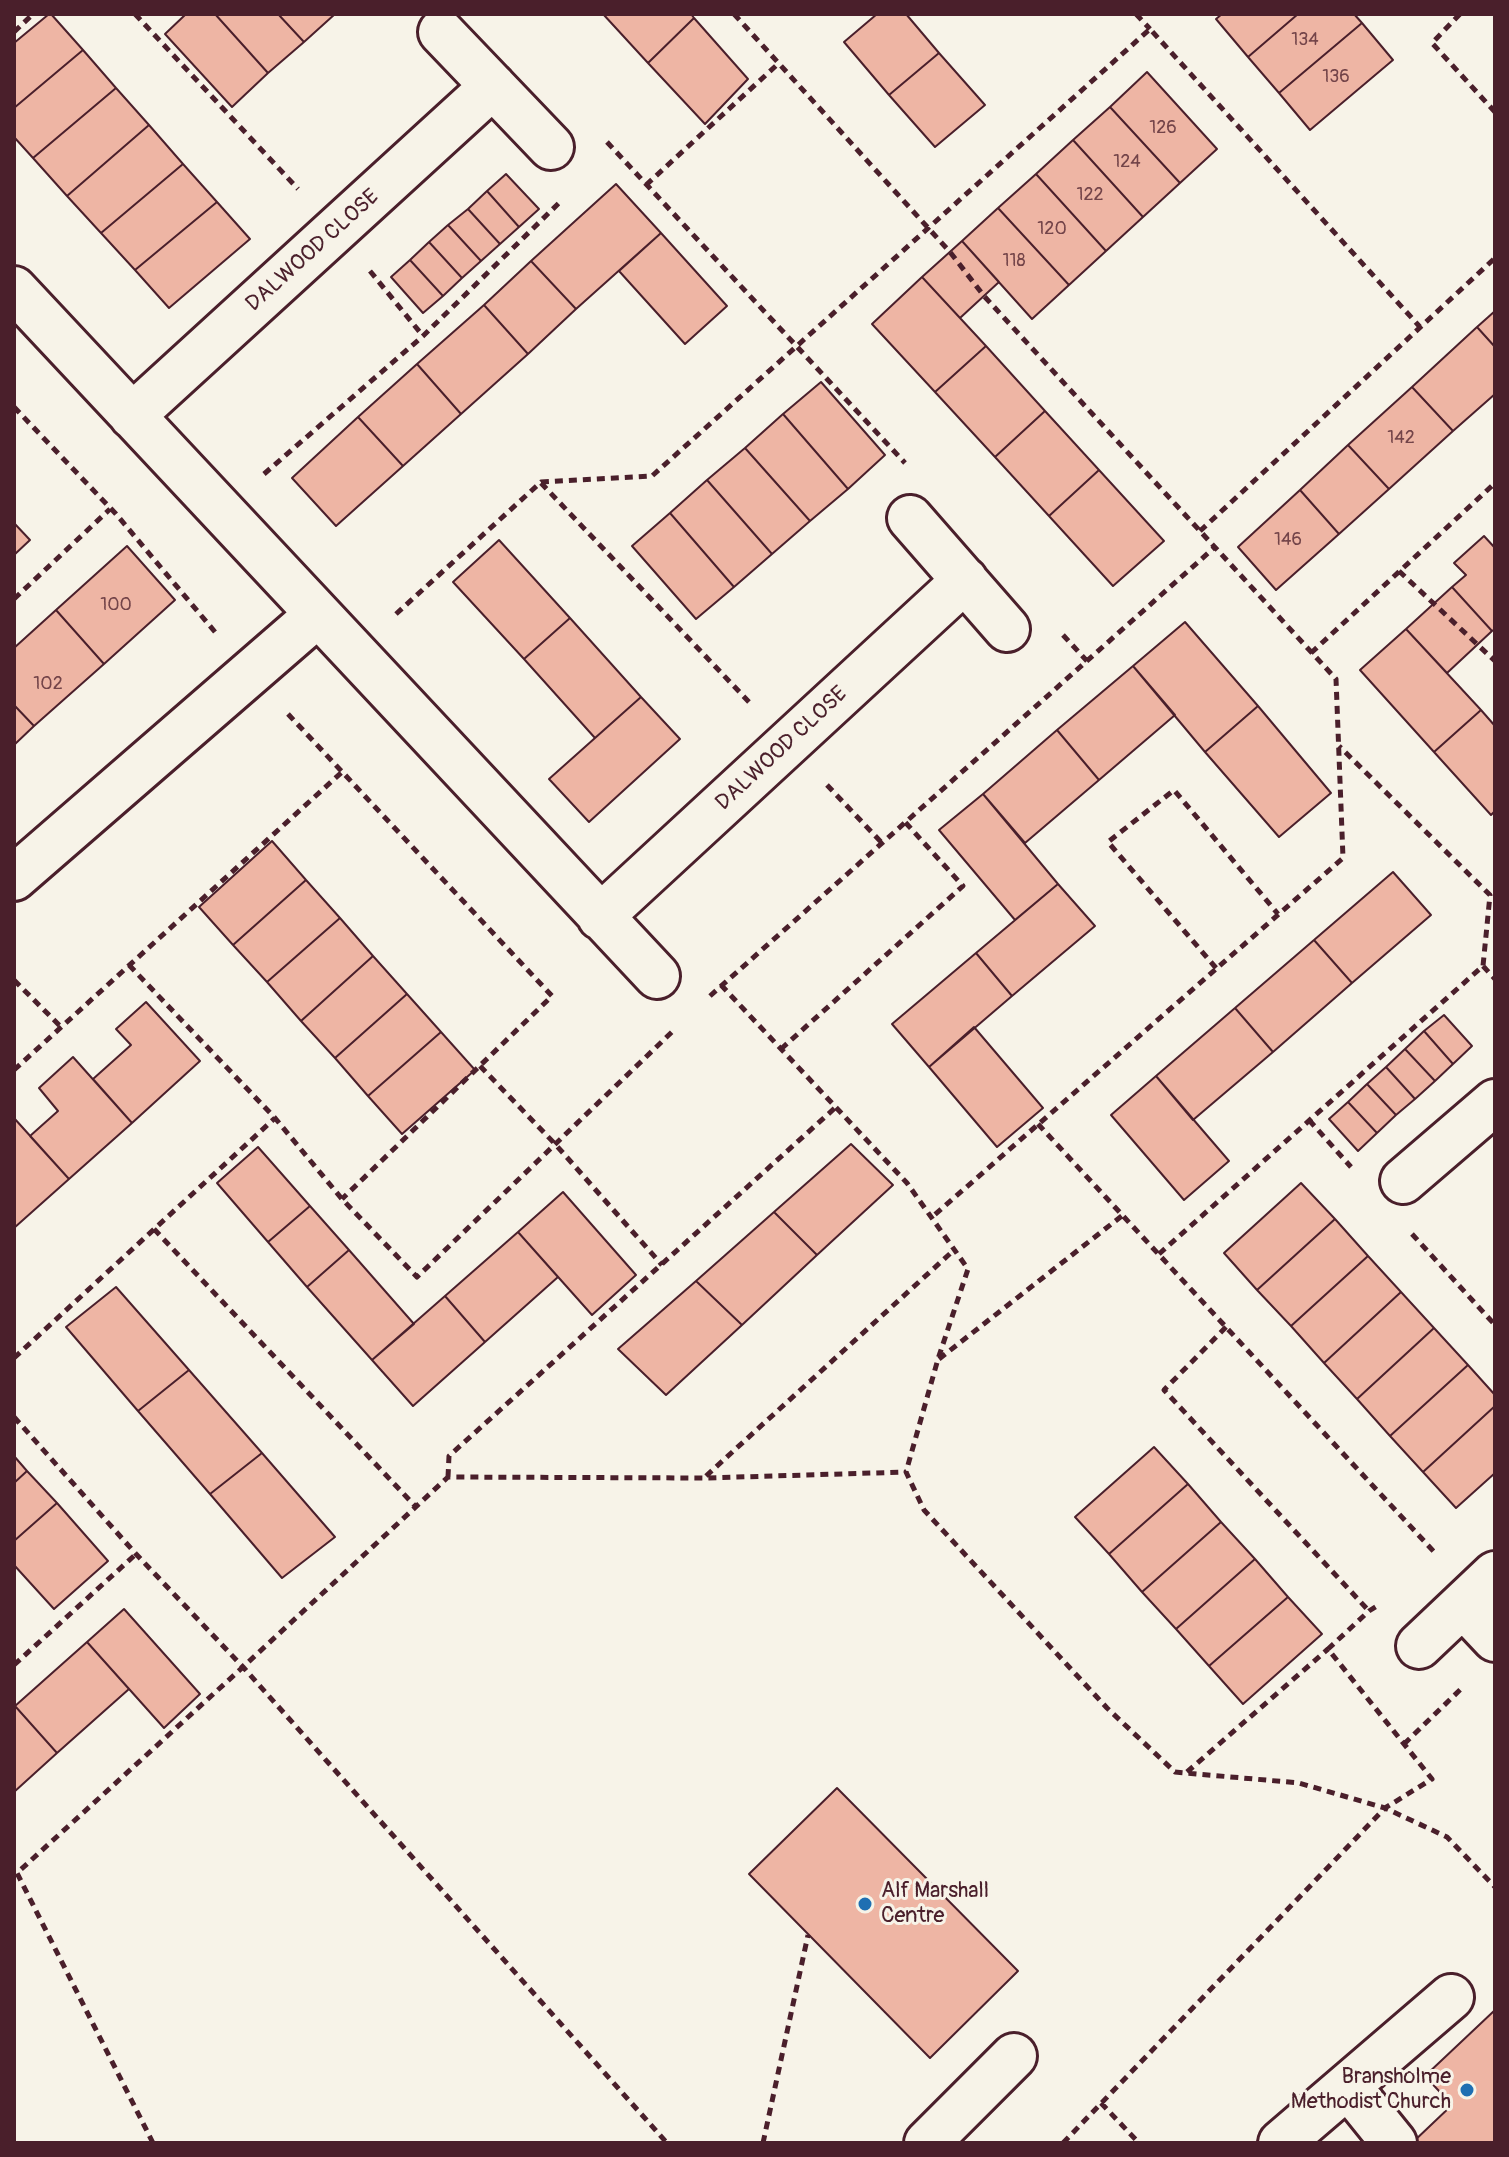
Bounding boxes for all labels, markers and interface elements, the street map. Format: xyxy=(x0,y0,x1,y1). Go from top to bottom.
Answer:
house number: 134 xyxy=(1291,29,1319,51)
house number: 136 xyxy=(1322,66,1350,88)
house number: 126 xyxy=(1149,117,1177,139)
house number: 124 xyxy=(1113,151,1141,173)
street label: DALWOOD CLOSE xyxy=(241,184,385,318)
house number: 122 xyxy=(1076,184,1104,206)
house number: 120 xyxy=(1037,218,1067,240)
house number: 118 xyxy=(1002,250,1026,272)
house number: 142 xyxy=(1387,427,1415,449)
house number: 146 xyxy=(1274,529,1302,551)
house number: 100 xyxy=(100,594,132,616)
house number: 102 xyxy=(33,673,63,695)
street label: DALWOOD CLOSE xyxy=(711,681,853,817)
place label: Alf Marshall Centre xyxy=(881,1878,989,1930)
marker: Alf Marshall Centre xyxy=(856,1895,874,1913)
place label: Bransholme Methodist Church xyxy=(1291,2064,1451,2116)
marker: Bransholme Methodist Church xyxy=(1458,2081,1476,2099)

